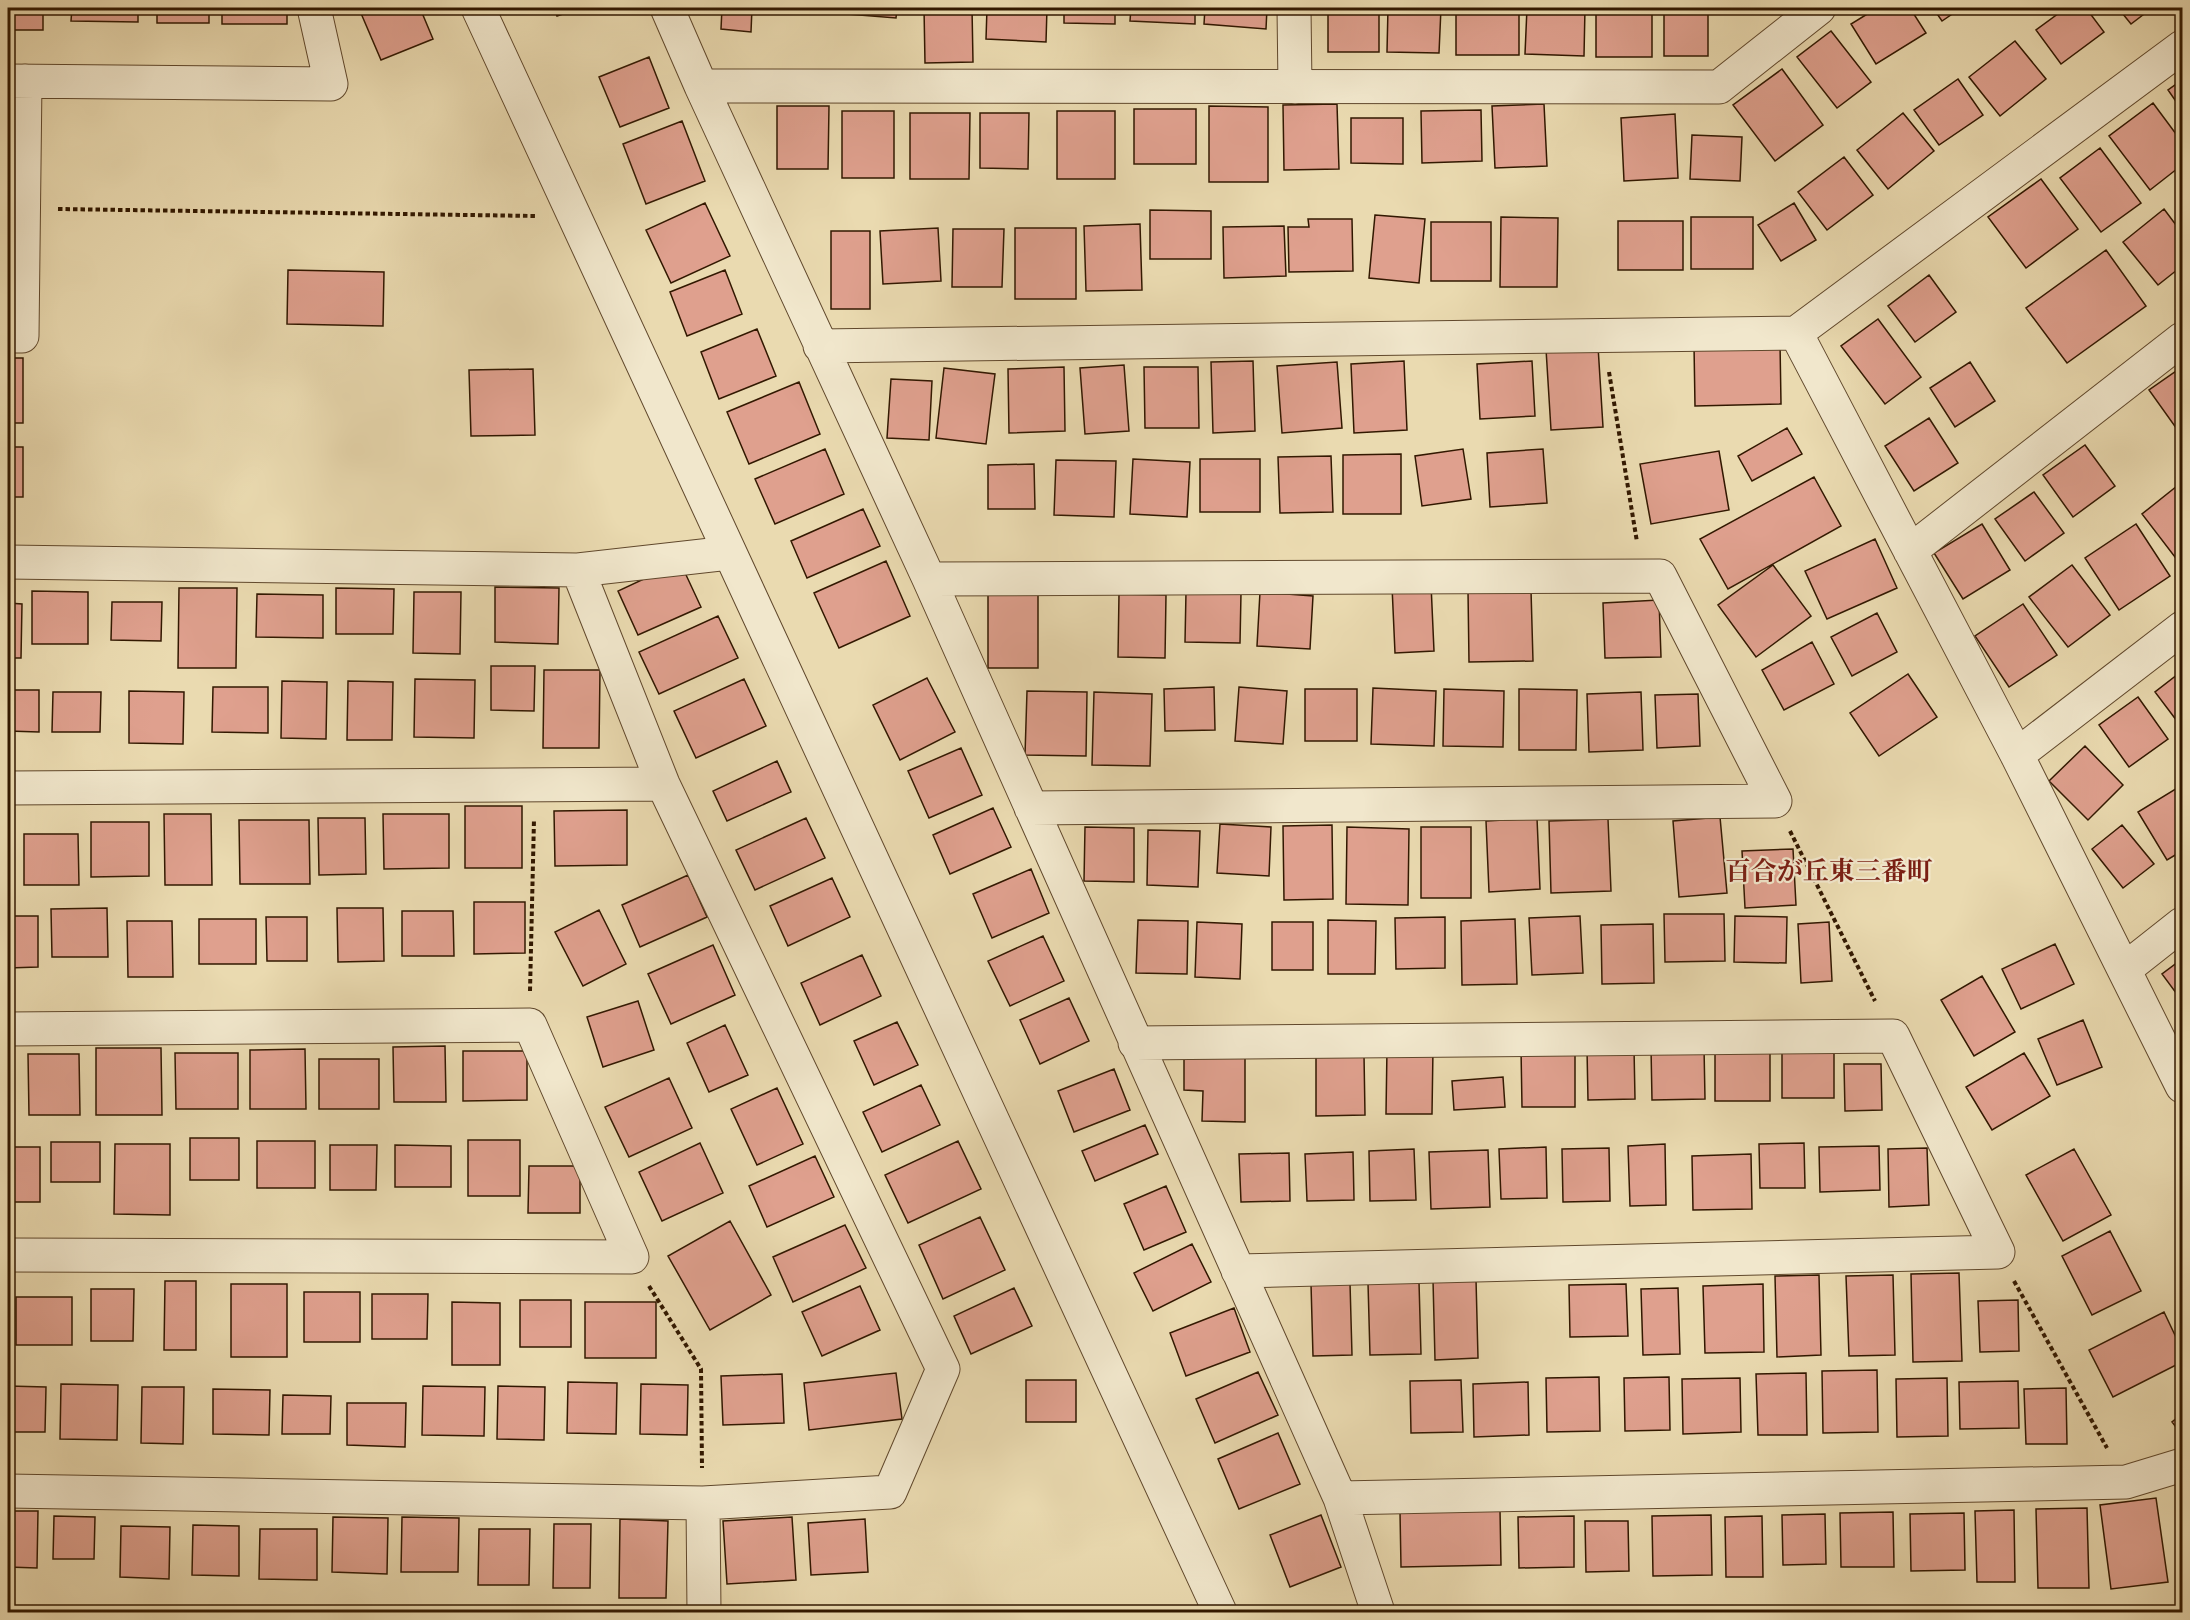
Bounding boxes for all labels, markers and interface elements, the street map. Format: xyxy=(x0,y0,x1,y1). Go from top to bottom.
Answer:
district label: 百合が丘東三番町 xyxy=(1725,854,1933,889)

